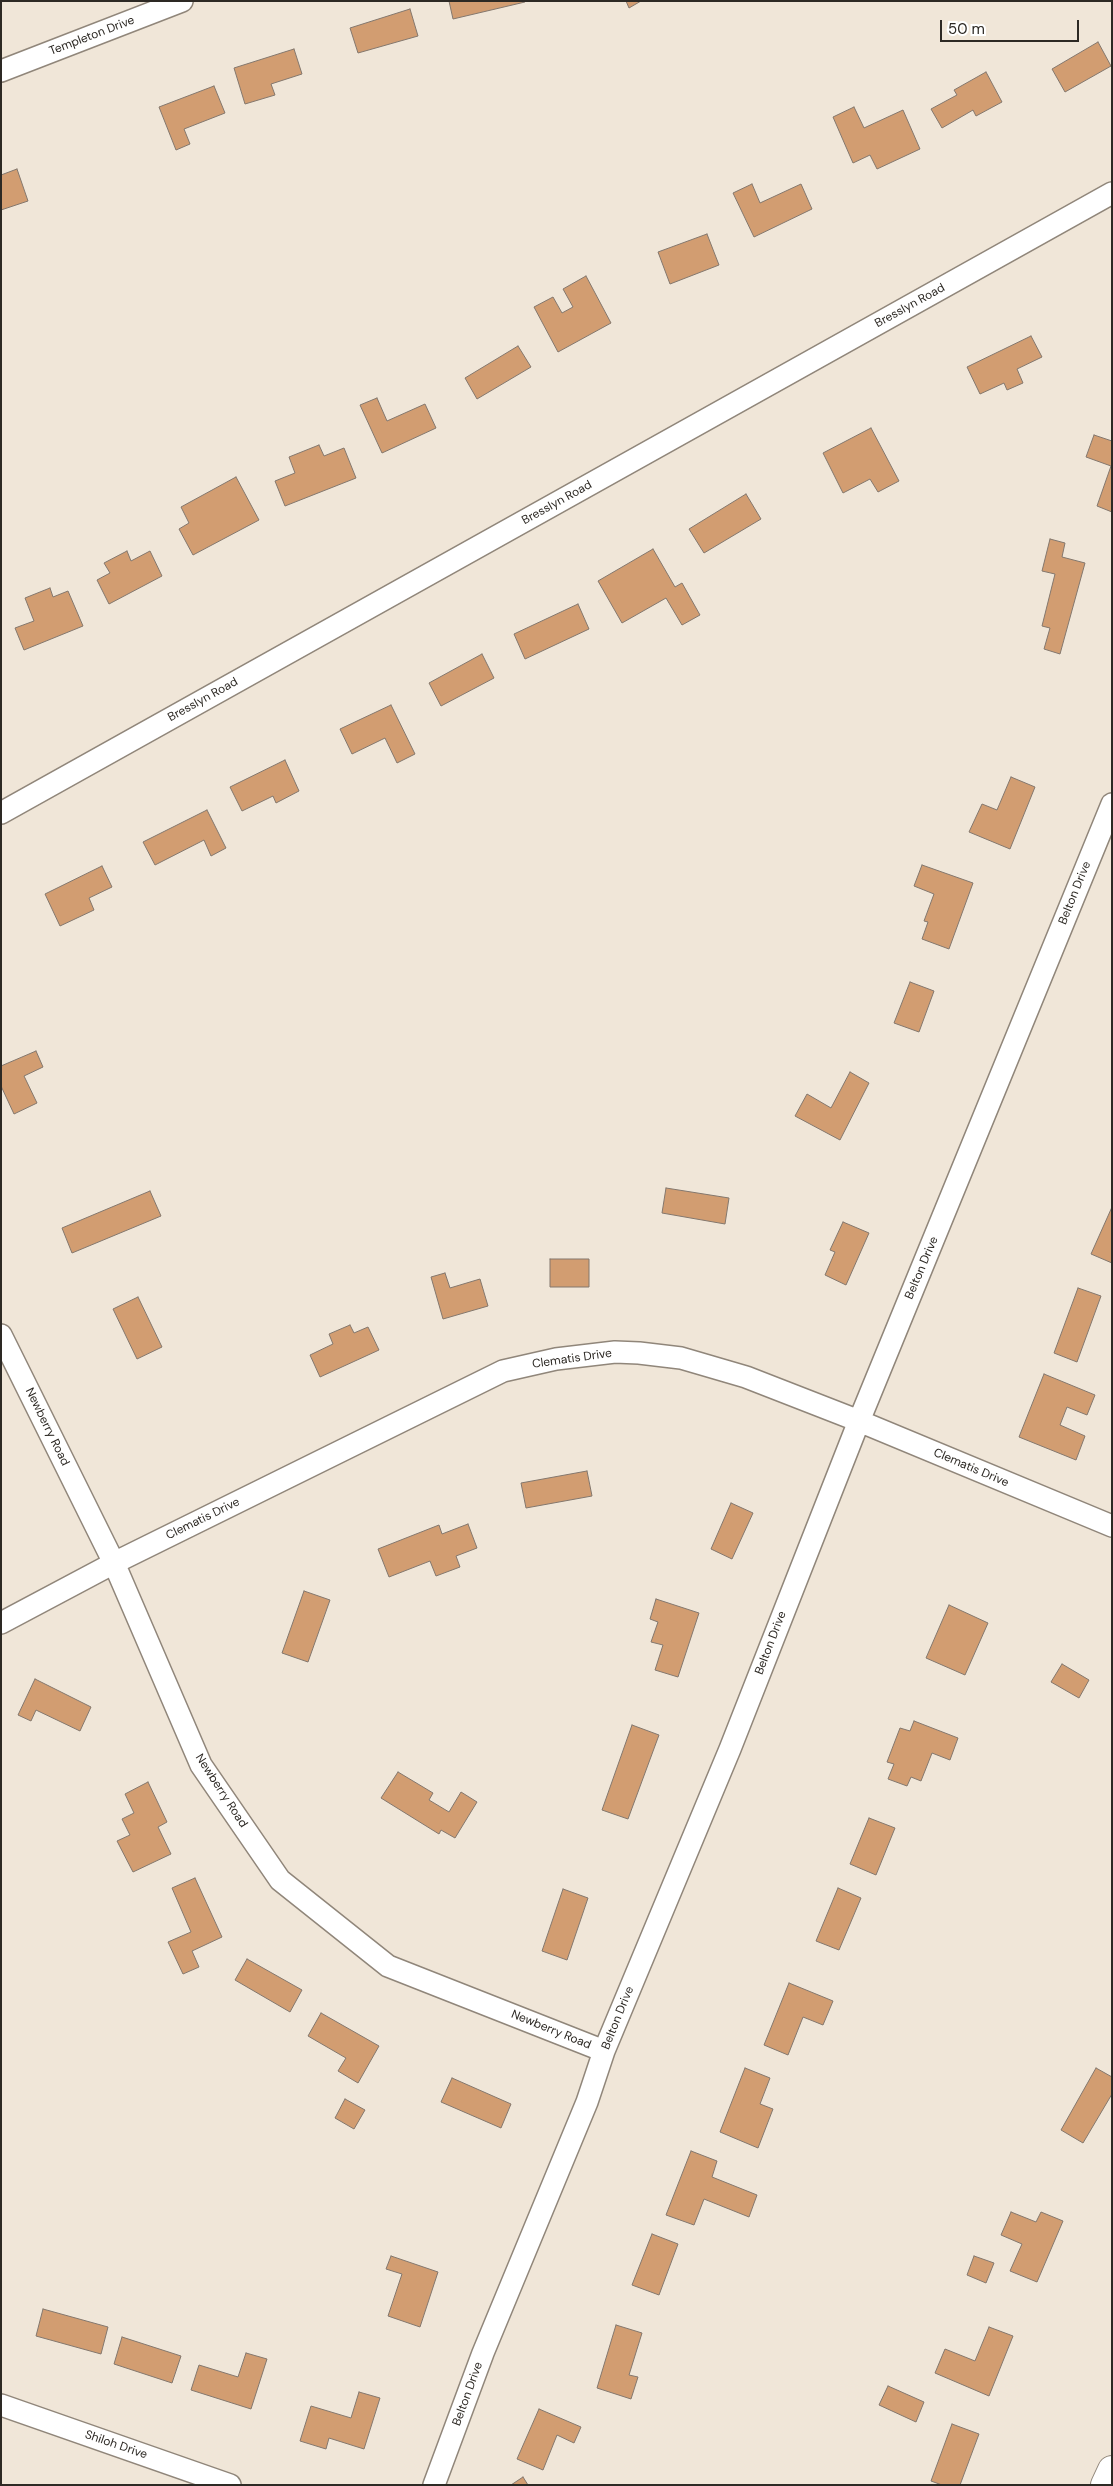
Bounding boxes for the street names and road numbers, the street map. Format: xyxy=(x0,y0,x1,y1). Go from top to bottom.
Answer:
street label: Templeton Drive xyxy=(47,13,137,59)
street label: Bresslyn Road xyxy=(873,281,947,331)
street label: Bresslyn Road xyxy=(520,478,594,528)
street label: Bresslyn Road xyxy=(166,675,240,725)
street label: Belton Drive xyxy=(1056,859,1094,927)
street label: Belton Drive xyxy=(902,1234,942,1302)
street label: Clematis Drive xyxy=(531,1346,613,1372)
street label: Newberry Road xyxy=(22,1386,72,1468)
street label: Clematis Drive xyxy=(931,1446,1011,1490)
street label: Clematis Drive xyxy=(164,1495,242,1543)
street label: Belton Drive xyxy=(752,1609,790,1677)
street label: Newberry Road xyxy=(192,1751,250,1831)
street label: Belton Drive xyxy=(599,1984,637,2052)
street label: Newberry Road xyxy=(509,2007,593,2053)
street label: Belton Drive xyxy=(450,2360,486,2428)
street label: Shiloh Drive xyxy=(83,2428,149,2462)

